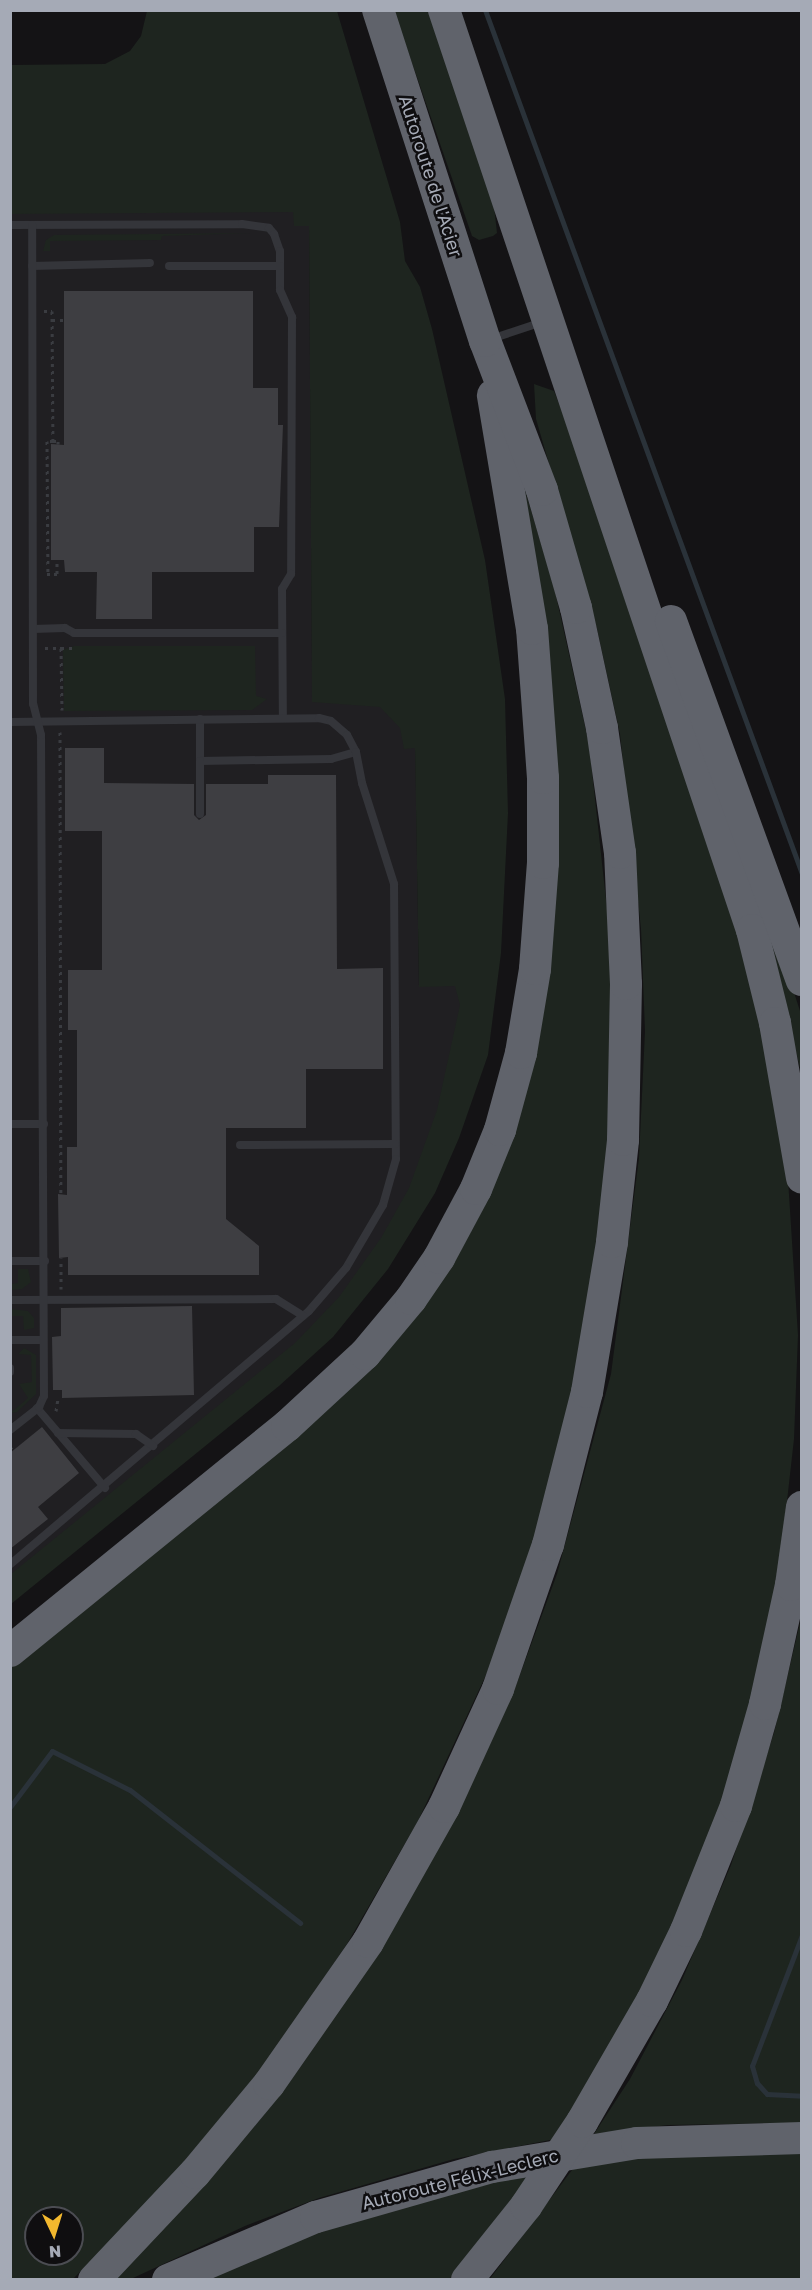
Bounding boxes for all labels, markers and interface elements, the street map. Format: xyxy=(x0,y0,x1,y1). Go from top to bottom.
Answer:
street label: Autoroute de l'Acier xyxy=(395,92,467,260)
street label: Autoroute Félix-Leclerc xyxy=(359,2144,561,2214)
north arrow xyxy=(24,2206,84,2266)
text: N xyxy=(48,2242,62,2262)

